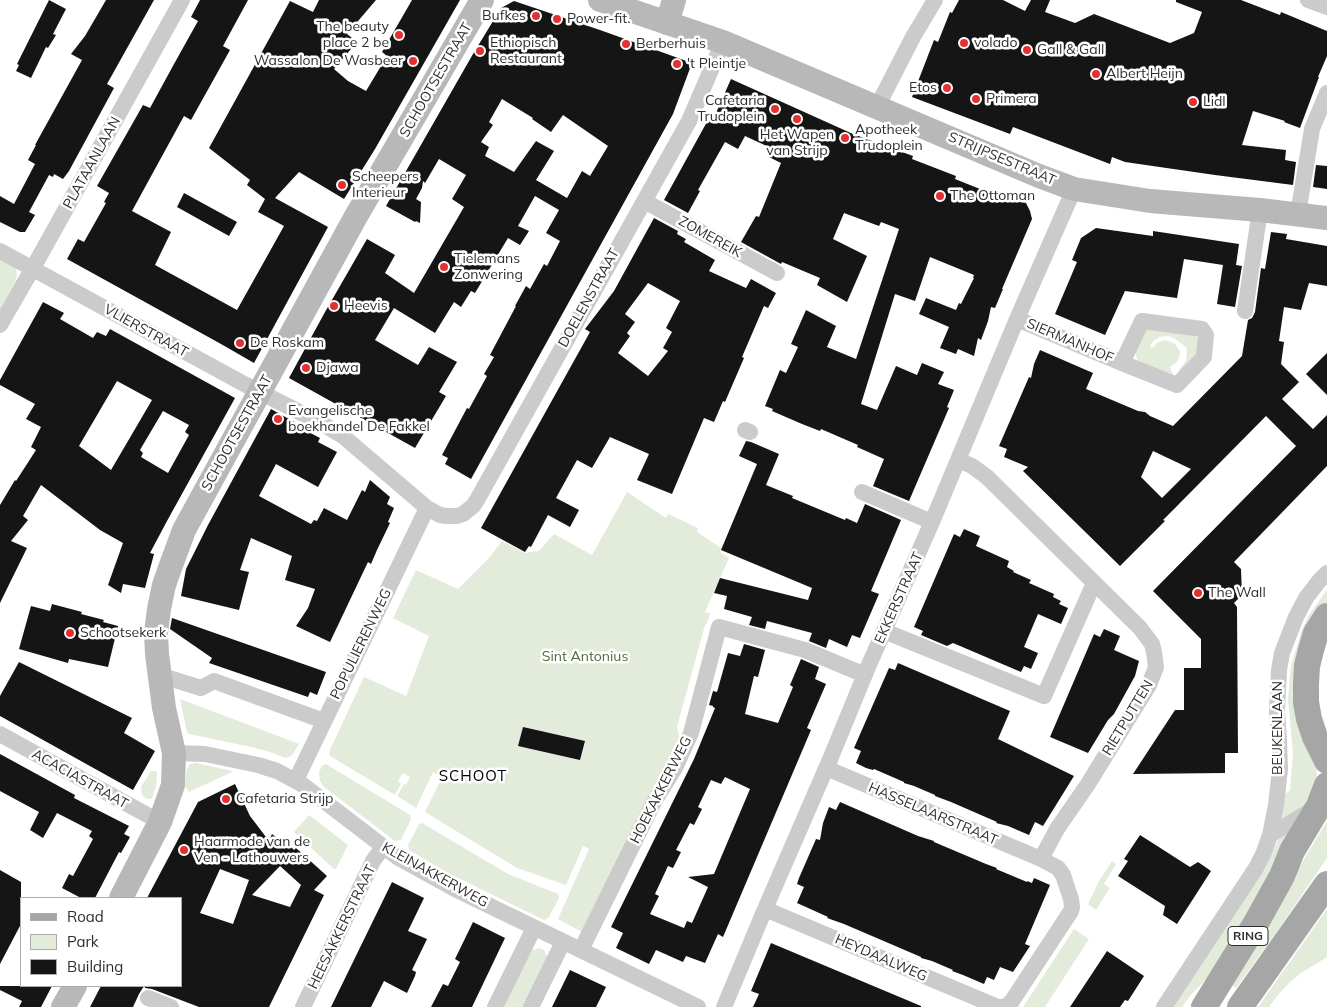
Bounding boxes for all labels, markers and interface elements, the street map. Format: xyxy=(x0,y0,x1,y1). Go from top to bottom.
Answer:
place label: Bufkes xyxy=(482,8,526,24)
marker: Bufkes xyxy=(530,10,542,22)
place label: Power-fit. xyxy=(567,11,630,27)
marker: Power-fit. xyxy=(551,13,563,25)
place label: The beauty place 2 be xyxy=(316,19,389,52)
street label: SCHOOTSESTRAAT xyxy=(396,20,476,140)
marker: The beauty place 2 be xyxy=(393,29,405,41)
place label: Ethiopisch Restaurant xyxy=(490,35,562,68)
place label: volado xyxy=(974,35,1017,51)
place label: Berberhuis xyxy=(636,36,706,52)
marker: volado xyxy=(958,37,970,49)
marker: Berberhuis xyxy=(620,38,632,50)
place label: Gall & Gall xyxy=(1037,42,1104,58)
marker: Gall & Gall xyxy=(1021,44,1033,56)
marker: Ethiopisch Restaurant xyxy=(474,45,486,57)
place label: Wassalon De Wasbeer xyxy=(254,53,403,69)
marker: Wassalon De Wasbeer xyxy=(407,55,419,67)
place label: 't Pleintje xyxy=(687,56,746,72)
marker: 't Pleintje xyxy=(671,58,683,70)
place label: Albert Heijn xyxy=(1106,66,1183,82)
marker: Albert Heijn xyxy=(1090,68,1102,80)
place label: Etos xyxy=(909,80,937,96)
marker: Etos xyxy=(941,82,953,94)
place label: Primera xyxy=(986,91,1037,107)
place label: Cafetaria Trudoplein xyxy=(697,93,765,125)
marker: Primera xyxy=(970,93,982,105)
place label: Lidl xyxy=(1203,94,1226,110)
marker: Lidl xyxy=(1187,96,1199,108)
marker: Cafetaria Trudoplein xyxy=(769,103,781,115)
marker: Het Wapen van Strijp xyxy=(791,113,803,125)
street label: PLATAANLAAN xyxy=(60,114,124,212)
place label: Apotheek Trudoplein xyxy=(855,122,923,154)
place label: Het Wapen van Strijp xyxy=(760,127,834,160)
street label: STRIJPSESTRAAT xyxy=(946,129,1058,189)
marker: Apotheek Trudoplein xyxy=(839,132,851,144)
place label: Scheepers Interieur xyxy=(352,169,419,202)
marker: Scheepers Interieur xyxy=(336,179,348,191)
place label: The Ottoman xyxy=(950,188,1035,204)
marker: The Ottoman xyxy=(934,190,946,202)
street label: ZOMEREIK xyxy=(675,213,745,261)
street label: DOELENSTRAAT xyxy=(555,246,623,350)
place label: Tielemans Zonwering xyxy=(454,251,523,284)
marker: Tielemans Zonwering xyxy=(438,261,450,273)
place label: Heevis xyxy=(344,298,388,314)
marker: Heevis xyxy=(328,300,340,312)
street label: VLIERSTRAAT xyxy=(101,301,191,361)
street label: SIERMANHOF xyxy=(1024,315,1116,367)
place label: De Roskam xyxy=(250,335,324,351)
marker: De Roskam xyxy=(234,337,246,349)
place label: Djawa xyxy=(316,360,359,376)
marker: Djawa xyxy=(300,362,312,374)
street label: SCHOOTSESTRAAT xyxy=(198,372,276,494)
place label: Evangelische boekhandel De Fakkel xyxy=(288,403,430,436)
marker: Evangelische boekhandel De Fakkel xyxy=(272,413,284,425)
street label: EKKERSTRAAT xyxy=(871,550,927,646)
place label: The Wall xyxy=(1208,585,1266,601)
street label: POPULIERENWEG xyxy=(327,586,395,702)
marker: The Wall xyxy=(1192,587,1204,599)
place label: Schootsekerk xyxy=(80,625,166,641)
marker: Schootsekerk xyxy=(64,627,76,639)
park label: Sint Antonius xyxy=(542,649,628,665)
street label: RIETPUTTEN xyxy=(1099,677,1157,759)
street label: BEUKENLAAN xyxy=(1270,681,1286,775)
street label: HOEKAKKERWEG xyxy=(627,734,695,846)
street label: ACACIASTRAAT xyxy=(29,746,131,812)
district label: SCHOOT xyxy=(438,767,508,785)
street label: HASSELAARSTRAAT xyxy=(866,779,1000,849)
place label: Cafetaria Strijp xyxy=(236,791,333,807)
marker: Cafetaria Strijp xyxy=(220,793,232,805)
place label: Haarmode van de Ven - Lathouwers xyxy=(194,834,310,866)
street label: KLEINAKKERWEG xyxy=(379,839,491,911)
marker: Haarmode van de Ven - Lathouwers xyxy=(178,844,190,856)
street label: HEESAKKERSTRAAT xyxy=(305,862,379,992)
legend xyxy=(20,897,182,987)
text: Road xyxy=(67,907,104,926)
road number: RING xyxy=(1228,926,1268,946)
street label: HEYDAALWEG xyxy=(832,931,930,985)
text: Park xyxy=(67,932,99,951)
text: Building xyxy=(67,957,123,976)

